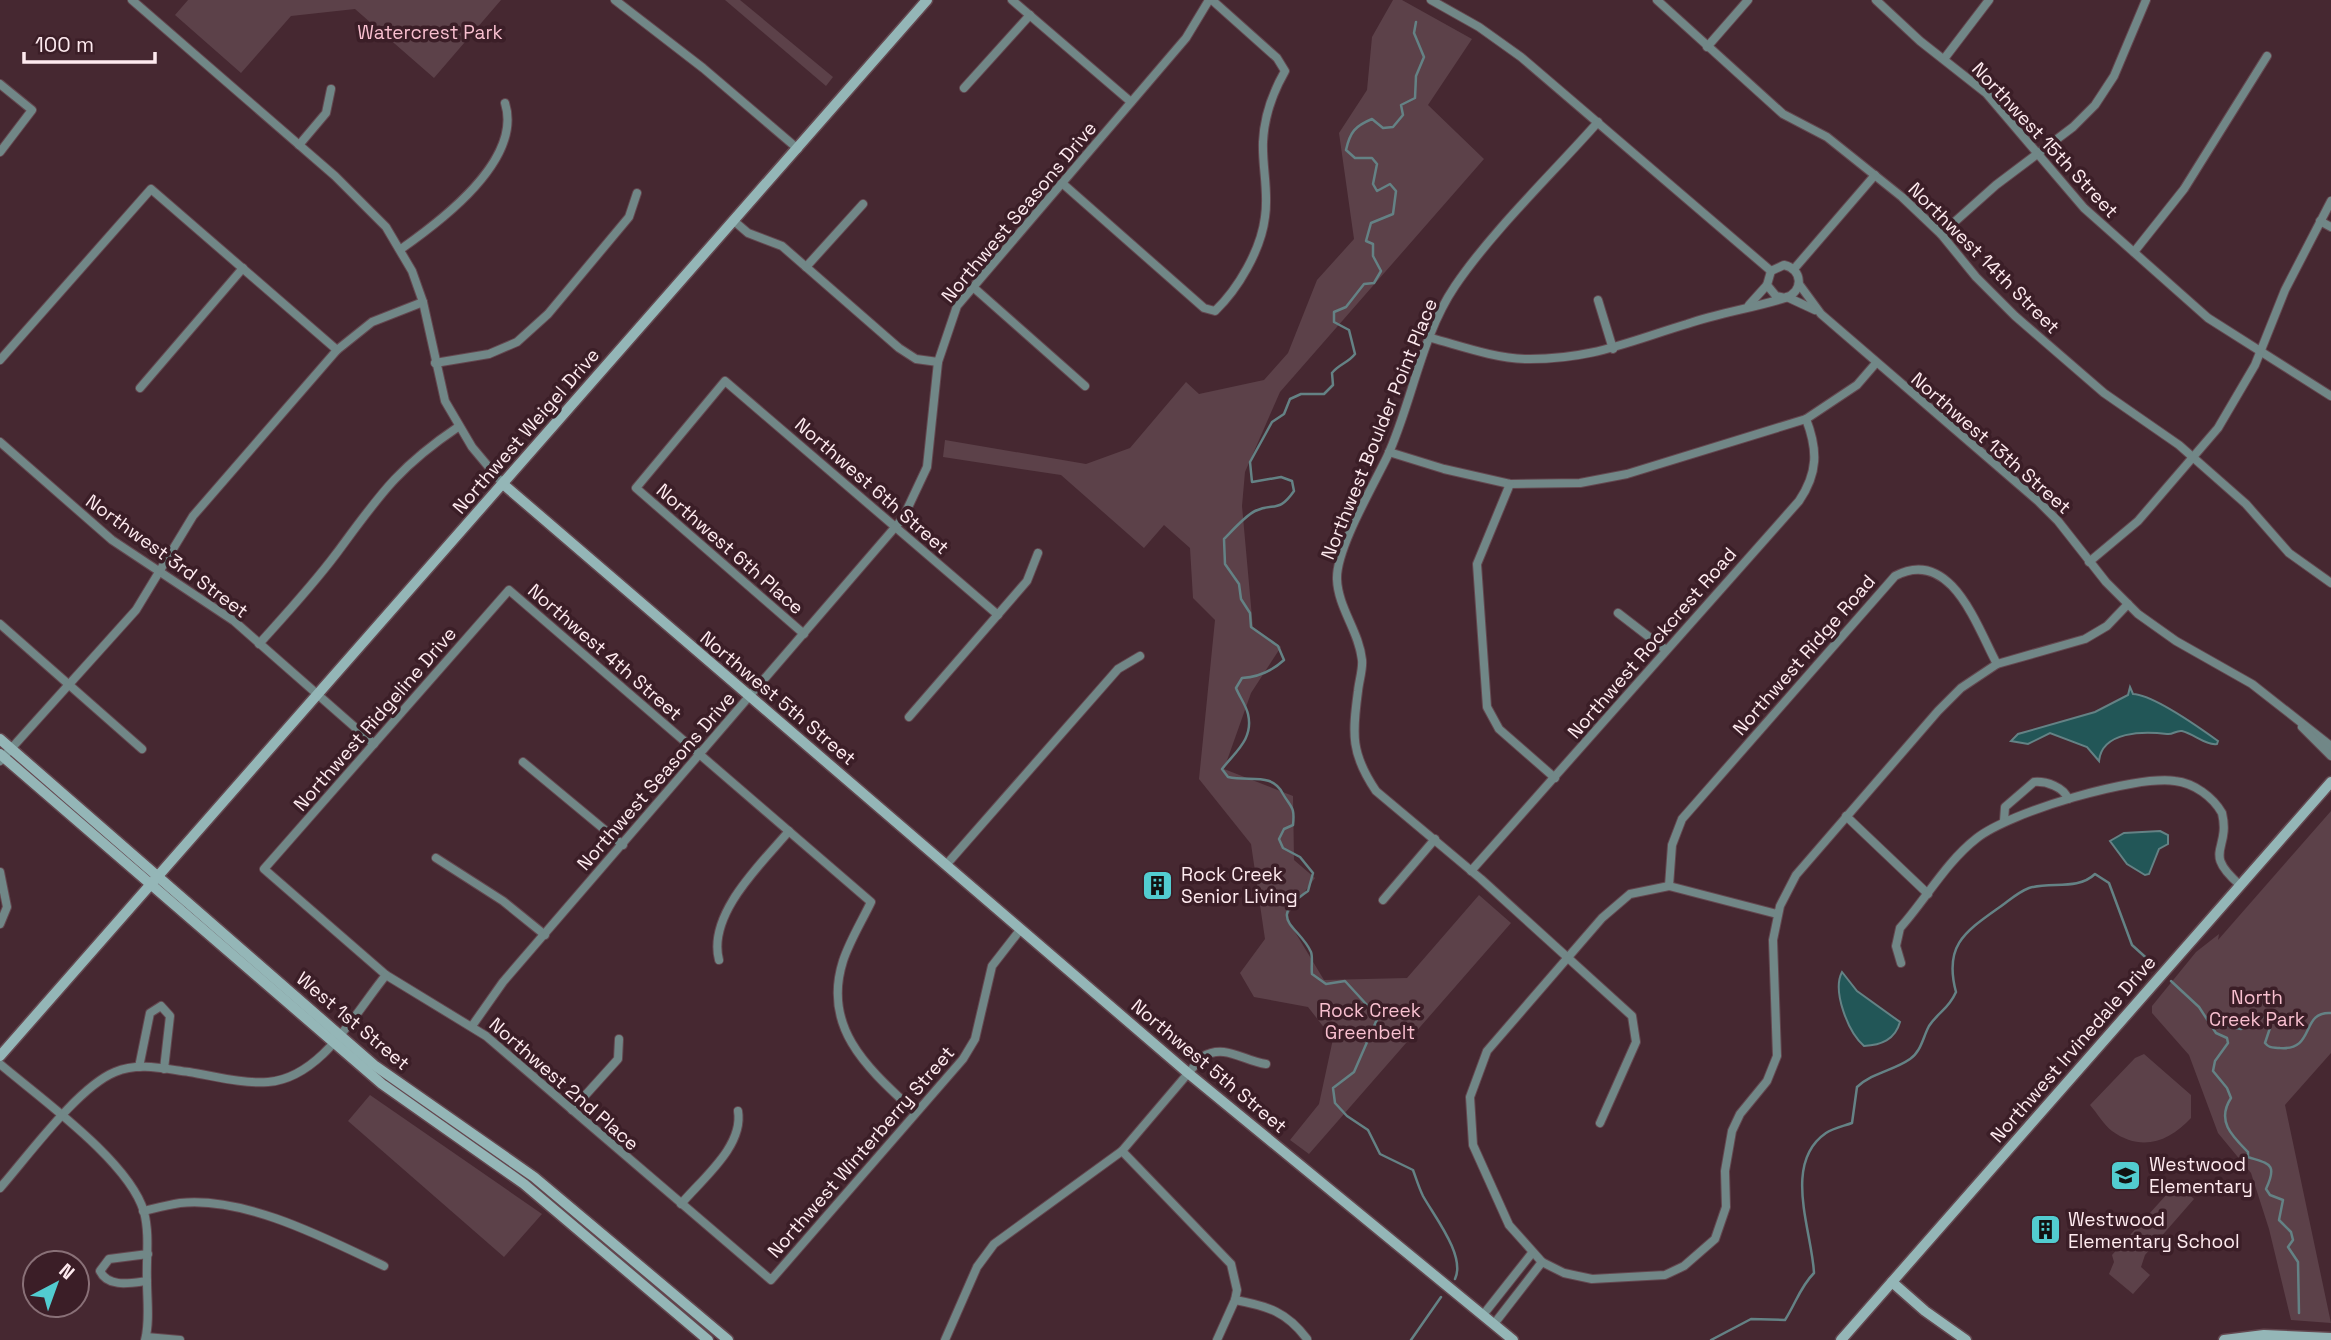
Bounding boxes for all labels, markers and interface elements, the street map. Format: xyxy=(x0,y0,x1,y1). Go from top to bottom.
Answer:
park label: Watercrest Park xyxy=(357,20,503,45)
scale bar xyxy=(24,21,156,65)
text: 100 m xyxy=(35,31,94,58)
street label: Northwest 15th Street xyxy=(1966,57,2124,223)
street label: Northwest Seasons Drive xyxy=(936,116,1102,308)
street label: Northwest 14th Street xyxy=(1903,177,2065,339)
street label: Northwest Boulder Point Place xyxy=(1315,295,1443,563)
street label: Northwest Weigel Drive xyxy=(447,343,605,519)
street label: Northwest 13th Street xyxy=(1906,367,2076,519)
street label: Northwest 6th Street xyxy=(790,412,954,560)
street label: Northwest 6th Place xyxy=(651,478,809,620)
street label: Northwest 3rd Street xyxy=(81,489,253,623)
street label: Northwest Rockcrest Road xyxy=(1562,542,1742,744)
street label: Northwest Ridge Road xyxy=(1727,569,1881,741)
street label: Northwest 4th Street xyxy=(523,578,687,726)
street label: Northwest Ridgeline Drive xyxy=(288,622,462,816)
street label: Northwest 5th Street xyxy=(695,625,861,771)
street label: Northwest Seasons Drive xyxy=(571,686,741,876)
place label: Rock Creek Senior Living xyxy=(1181,862,1298,909)
building icon: Rock Creek Senior Living xyxy=(1141,868,1175,902)
street label: Northwest Irvinedale Drive xyxy=(1985,950,2161,1148)
street label: West 1st Street xyxy=(291,966,415,1076)
park label: North Creek Park xyxy=(2209,985,2305,1032)
street label: Northwest 5th Street xyxy=(1126,993,1292,1139)
park label: Rock Creek Greenbelt xyxy=(1319,998,1421,1045)
street label: Northwest 2nd Place xyxy=(484,1012,644,1156)
street label: Northwest Winterberry Street xyxy=(762,1041,960,1263)
place label: Westwood Elementary xyxy=(2149,1152,2253,1199)
school or university icon: Westwood Elementary xyxy=(2109,1158,2143,1192)
place label: Westwood Elementary School xyxy=(2068,1207,2240,1254)
building icon: Westwood Elementary School xyxy=(2028,1213,2062,1247)
north arrow xyxy=(21,1249,91,1319)
text: N xyxy=(54,1258,80,1285)

